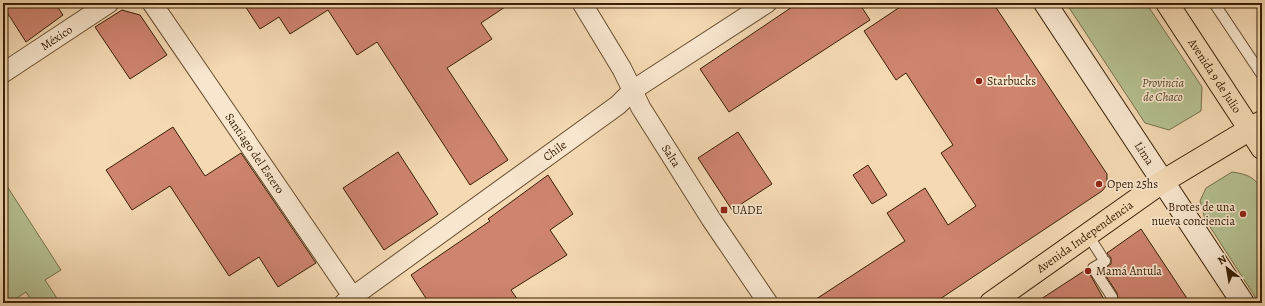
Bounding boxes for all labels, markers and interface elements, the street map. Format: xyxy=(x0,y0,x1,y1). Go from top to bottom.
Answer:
street label: México xyxy=(37,21,75,54)
street label: Avenida 9 de Julio xyxy=(1184,34,1245,116)
place label: Starbucks xyxy=(987,73,1036,89)
park label: Provincia de Chaco xyxy=(1142,75,1184,105)
marker: Starbucks xyxy=(974,76,984,86)
street label: Santiago del Estero xyxy=(221,110,288,197)
street label: Chile xyxy=(540,137,570,165)
street label: Lima xyxy=(1131,138,1158,168)
street label: Salta xyxy=(658,141,685,171)
place label: Open 25hs xyxy=(1107,176,1158,192)
marker: Open 25hs xyxy=(1094,179,1104,189)
street label: Avenida Independencia xyxy=(1032,197,1137,277)
place label: Brotes de una nueva conciencia xyxy=(1151,199,1235,229)
place label: UADE xyxy=(732,202,763,218)
marker: UADE xyxy=(719,205,729,215)
marker: Brotes de una nueva conciencia xyxy=(1238,209,1248,219)
north arrow xyxy=(1207,248,1247,288)
text: N xyxy=(1215,251,1229,268)
place label: Mamá Antula xyxy=(1096,263,1162,279)
marker: Mamá Antula xyxy=(1083,266,1093,276)

